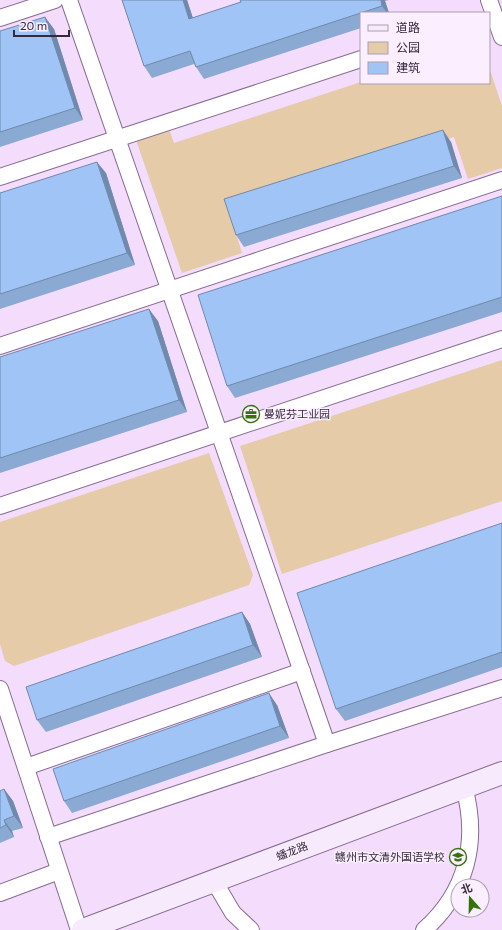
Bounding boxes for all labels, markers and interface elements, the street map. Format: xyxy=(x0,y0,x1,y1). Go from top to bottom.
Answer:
scale bar xyxy=(14,12,69,38)
legend xyxy=(360,12,490,84)
text: 20 m xyxy=(20,18,47,32)
text: 道路 xyxy=(396,20,420,34)
text: 公园 xyxy=(396,40,420,54)
text: 建筑 xyxy=(396,60,420,74)
office icon: 曼妮芬工业园 xyxy=(241,404,261,424)
place label: 曼妮芬工业园 xyxy=(264,407,330,420)
street label: 蟠龙路 xyxy=(274,839,310,863)
school or university icon: 赣州市文清外国语学校 xyxy=(448,847,468,867)
place label: 赣州市文清外国语学校 xyxy=(335,850,445,863)
north arrow xyxy=(450,878,490,918)
text: 北 xyxy=(459,880,474,896)

